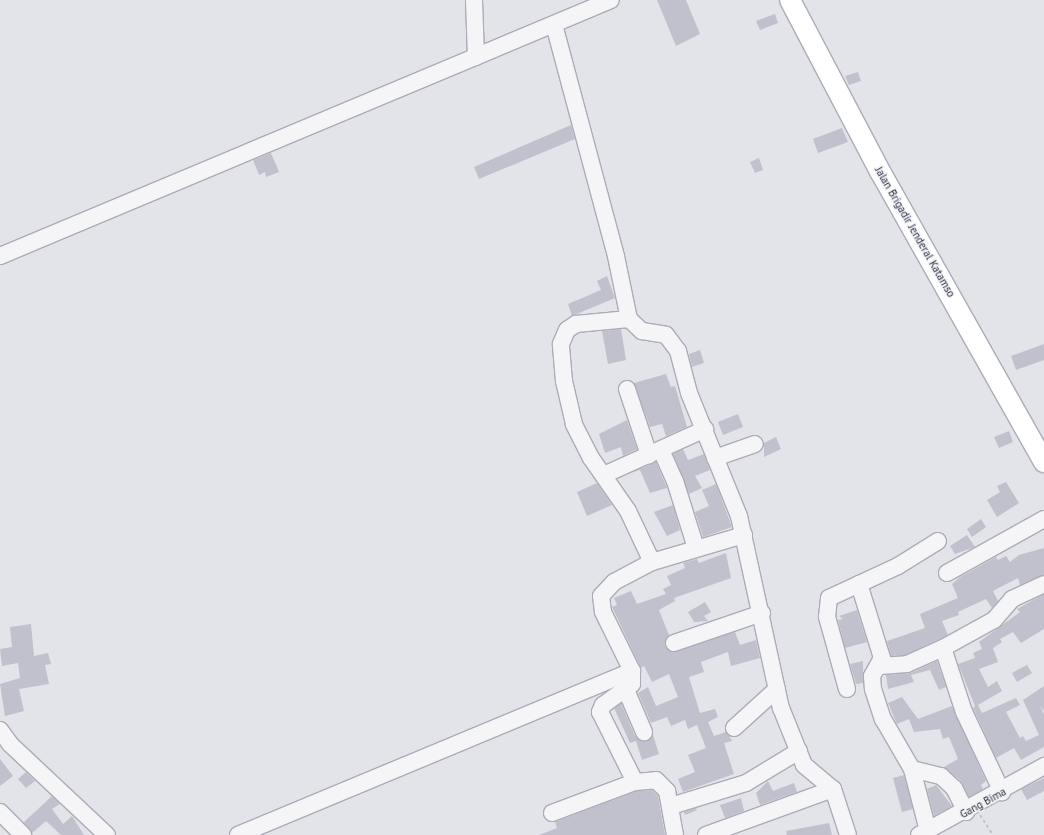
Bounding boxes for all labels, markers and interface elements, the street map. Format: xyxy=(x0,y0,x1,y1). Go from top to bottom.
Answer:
street label: Jalan Brigadir Jenderal Katamso xyxy=(872,164,958,300)
street label: Gang Bima xyxy=(958,785,1008,821)

